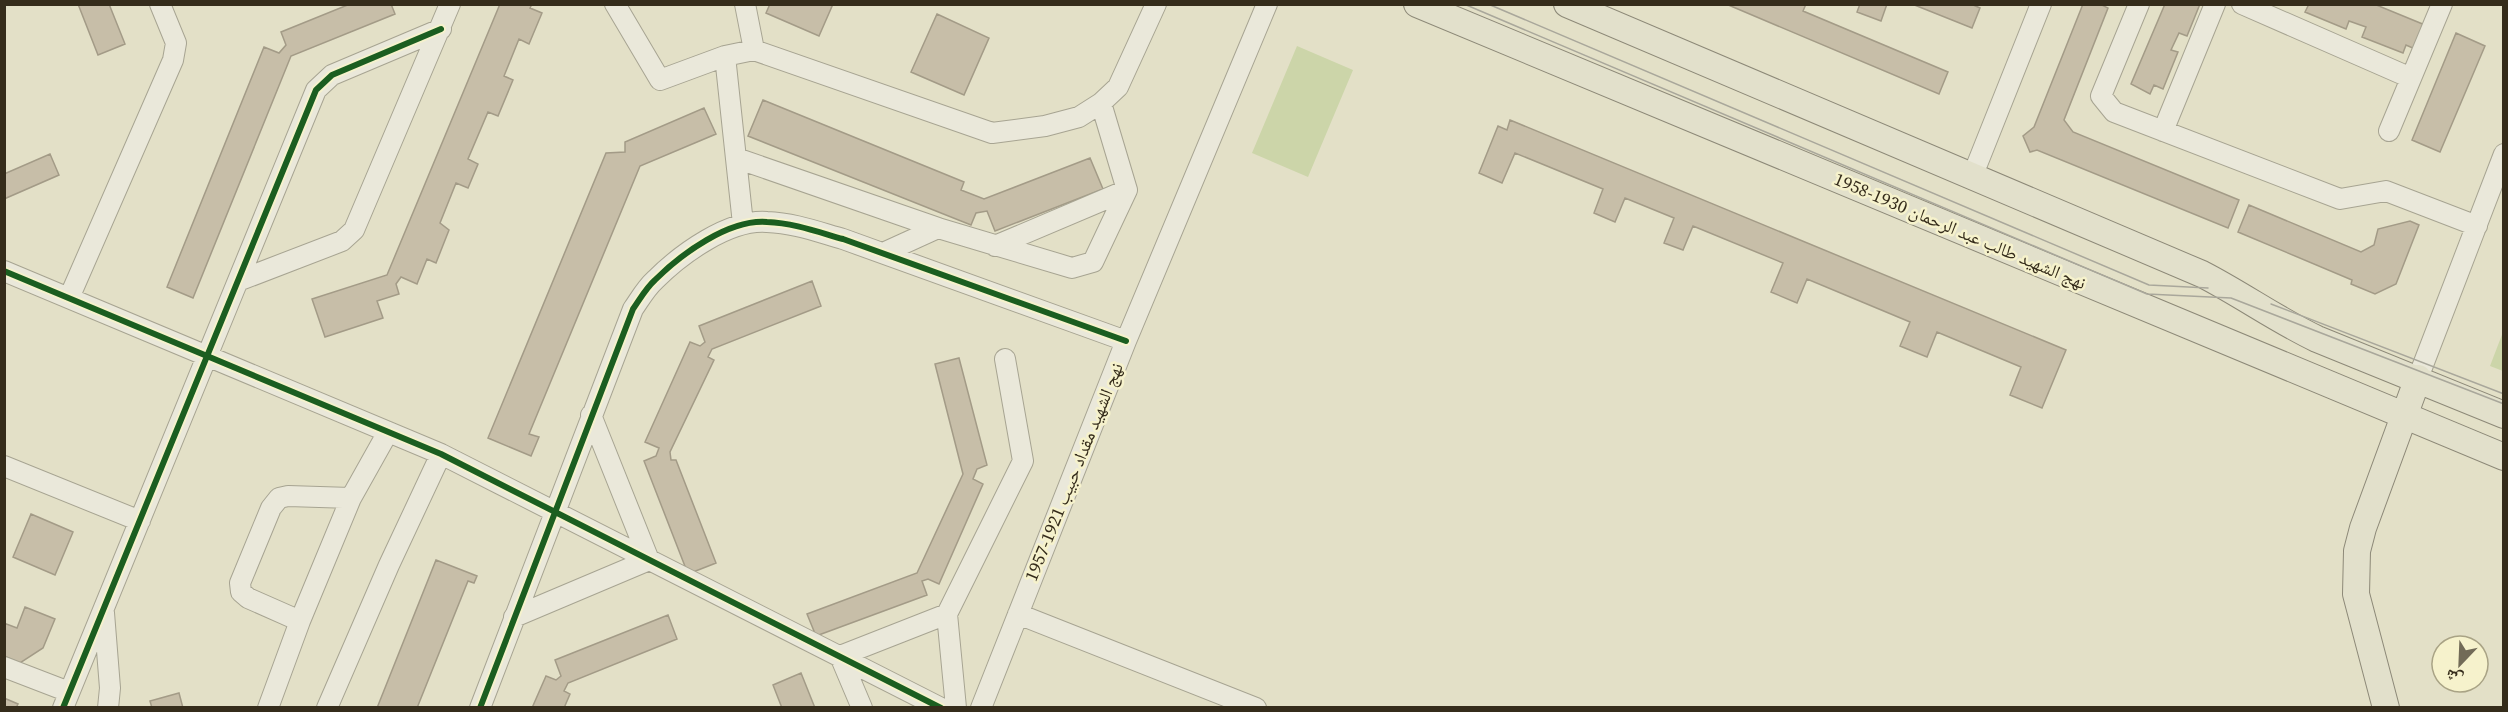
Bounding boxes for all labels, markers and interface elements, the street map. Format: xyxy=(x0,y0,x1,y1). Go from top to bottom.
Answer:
street label: نهج الشهيد طالب عبد الرحمان 1930-1958 xyxy=(1830,166,2090,295)
street label: نهج الشهيد مقداد حبيب 1921-1957 xyxy=(1018,359,1129,585)
north arrow xyxy=(2430,634,2490,694)
text: ش xyxy=(2442,664,2466,691)

